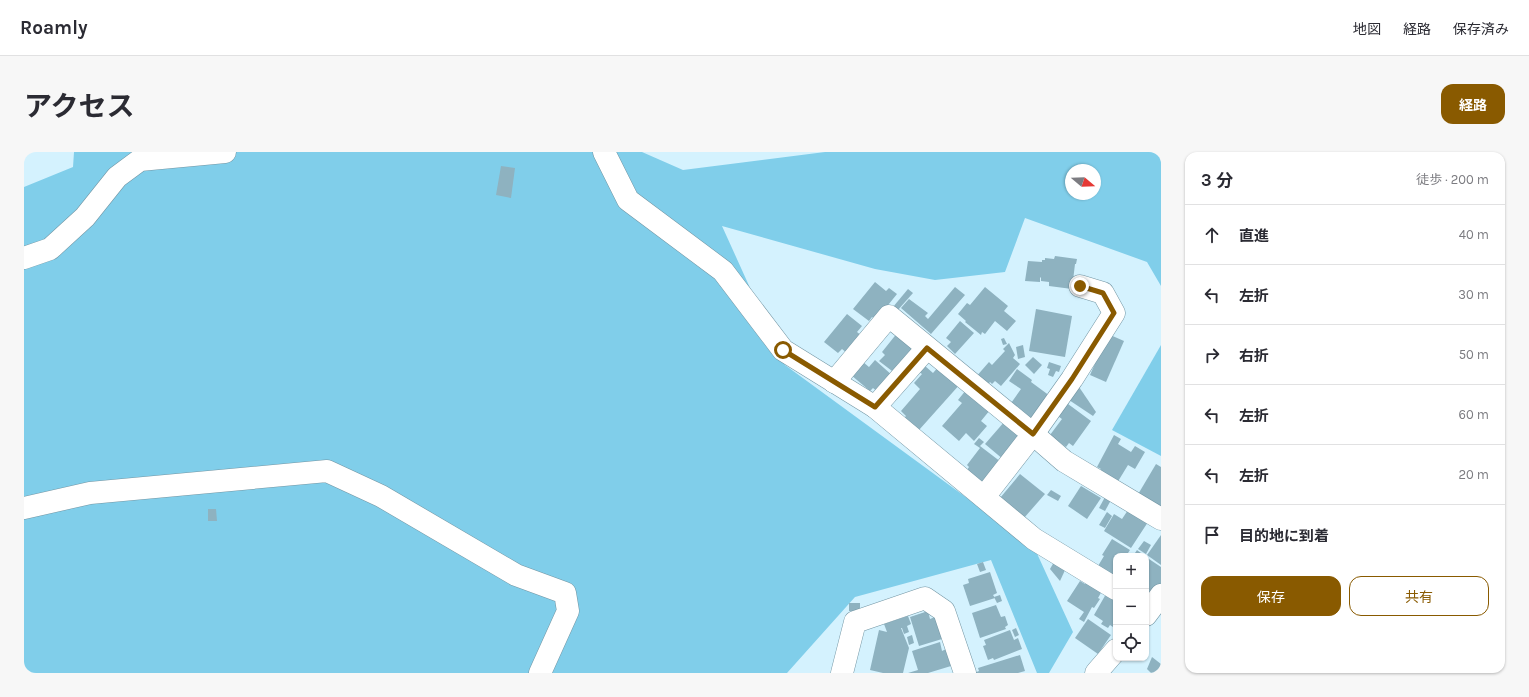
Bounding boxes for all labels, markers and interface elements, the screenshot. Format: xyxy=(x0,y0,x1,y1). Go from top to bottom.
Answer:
text: Roamly xyxy=(20,17,87,39)
text: 地図 xyxy=(1353,21,1381,38)
text: 経路 xyxy=(1403,21,1431,38)
text: 保存済み xyxy=(1453,21,1509,38)
button: 経路 xyxy=(1441,84,1505,124)
text: アクセス xyxy=(24,90,135,123)
north arrow xyxy=(1065,164,1101,200)
text: 3 分 xyxy=(1201,170,1233,190)
text: 徒歩 · 200 m xyxy=(1416,172,1489,187)
icon: ahead xyxy=(1201,224,1223,246)
text: 直進 xyxy=(1239,227,1269,245)
text: 40 m xyxy=(1459,227,1489,242)
route end xyxy=(1071,277,1089,295)
icon: left xyxy=(1201,284,1223,306)
text: 左折 xyxy=(1239,287,1269,305)
text: 30 m xyxy=(1458,287,1489,302)
route start xyxy=(774,341,792,359)
icon: right xyxy=(1201,344,1223,366)
text: 右折 xyxy=(1239,347,1269,365)
text: 50 m xyxy=(1459,347,1489,362)
icon: left xyxy=(1201,404,1223,426)
text: 左折 xyxy=(1239,407,1269,425)
text: 60 m xyxy=(1459,407,1489,422)
icon: left xyxy=(1201,464,1223,486)
text: 左折 xyxy=(1239,467,1269,485)
text: 20 m xyxy=(1459,467,1489,482)
icon: arrive xyxy=(1201,524,1223,546)
text: 目的地に到着 xyxy=(1239,527,1329,545)
map controls xyxy=(1113,553,1149,661)
button: + xyxy=(1113,553,1149,589)
button: 保存 xyxy=(1201,576,1341,616)
button: 共有 xyxy=(1349,576,1489,616)
button: − xyxy=(1113,589,1149,625)
button: locate xyxy=(1113,625,1149,661)

